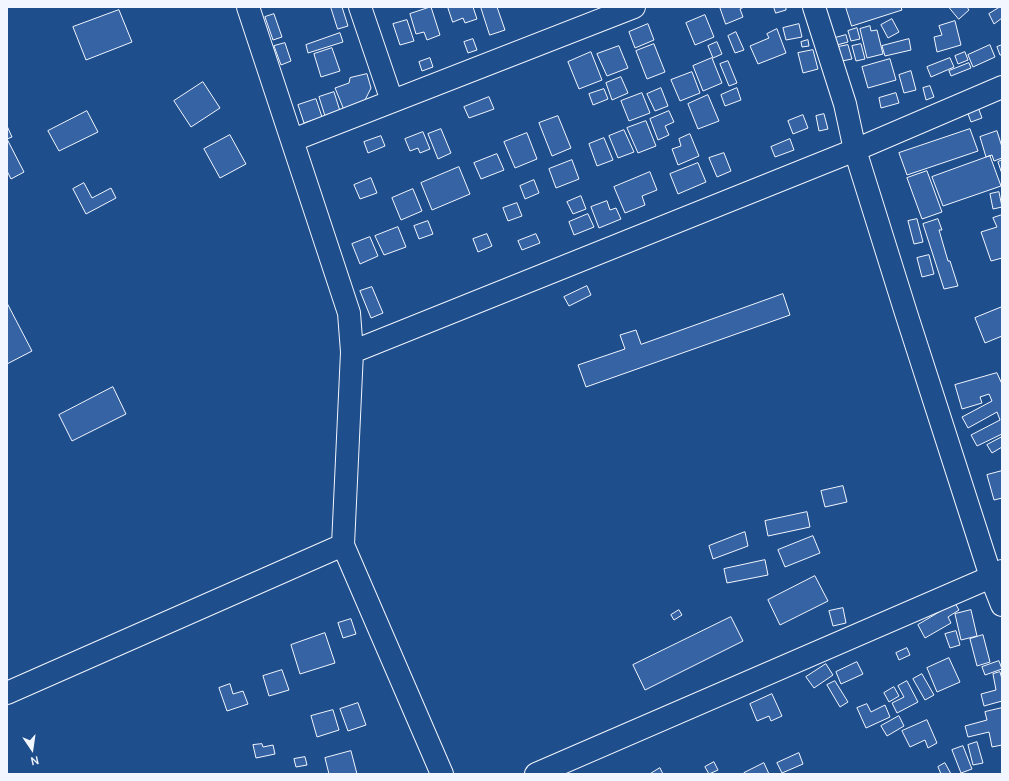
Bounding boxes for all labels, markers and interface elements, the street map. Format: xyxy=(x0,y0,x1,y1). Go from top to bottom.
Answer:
north arrow xyxy=(12,729,52,769)
text: N xyxy=(29,753,40,769)

